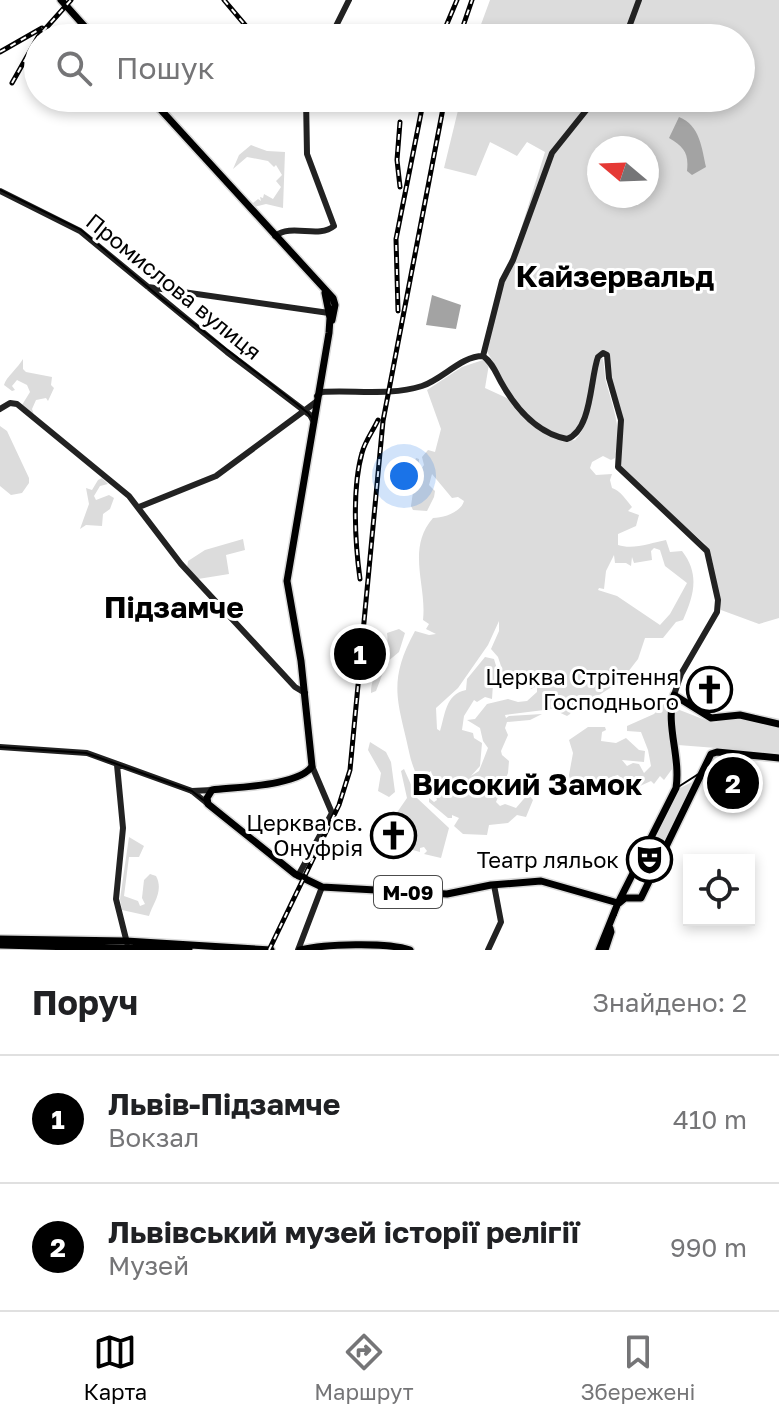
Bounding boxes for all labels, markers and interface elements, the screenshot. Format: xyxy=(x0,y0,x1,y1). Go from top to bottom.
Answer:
search box xyxy=(24,24,755,112)
icon: search xyxy=(52,46,96,90)
text: Пошук xyxy=(116,50,215,86)
north arrow xyxy=(587,136,659,208)
street label: Промислова вулиця xyxy=(81,207,267,365)
district label: Кайзервальд xyxy=(516,258,715,294)
your location xyxy=(384,456,424,496)
district label: Підзамче xyxy=(104,589,244,625)
pin: 1 xyxy=(334,624,386,684)
place label: Церква Стрітення Господнього xyxy=(485,663,679,715)
church icon: Церква Стрітення Господнього xyxy=(686,665,734,713)
pin: 2 xyxy=(707,753,759,813)
district label: Високий Замок xyxy=(412,766,643,802)
place label: Церква св. Онуфрія xyxy=(246,809,363,861)
church icon: Церква св. Онуфрія xyxy=(370,811,418,859)
theatre icon: Театр ляльок xyxy=(626,835,674,883)
place label: Театр ляльок xyxy=(477,846,619,873)
map controls xyxy=(683,854,755,926)
button: locate xyxy=(683,854,755,926)
road number: М-09 xyxy=(374,876,442,908)
text: Поруч xyxy=(32,982,138,1022)
text: Знайдено: 2 xyxy=(592,987,747,1018)
text: Львів-Підзамче xyxy=(108,1086,341,1122)
text: 1 xyxy=(51,1104,65,1135)
text: 410 m xyxy=(673,1104,747,1135)
text: Вокзал xyxy=(108,1122,199,1153)
text: Львівський музей історії релігії xyxy=(108,1214,579,1250)
text: 2 xyxy=(50,1232,66,1263)
text: 990 m xyxy=(670,1232,747,1263)
text: Музей xyxy=(108,1250,189,1281)
tab: Карта xyxy=(83,1330,147,1405)
tab: Маршрут xyxy=(314,1330,414,1405)
tab: Збережені xyxy=(580,1330,696,1405)

